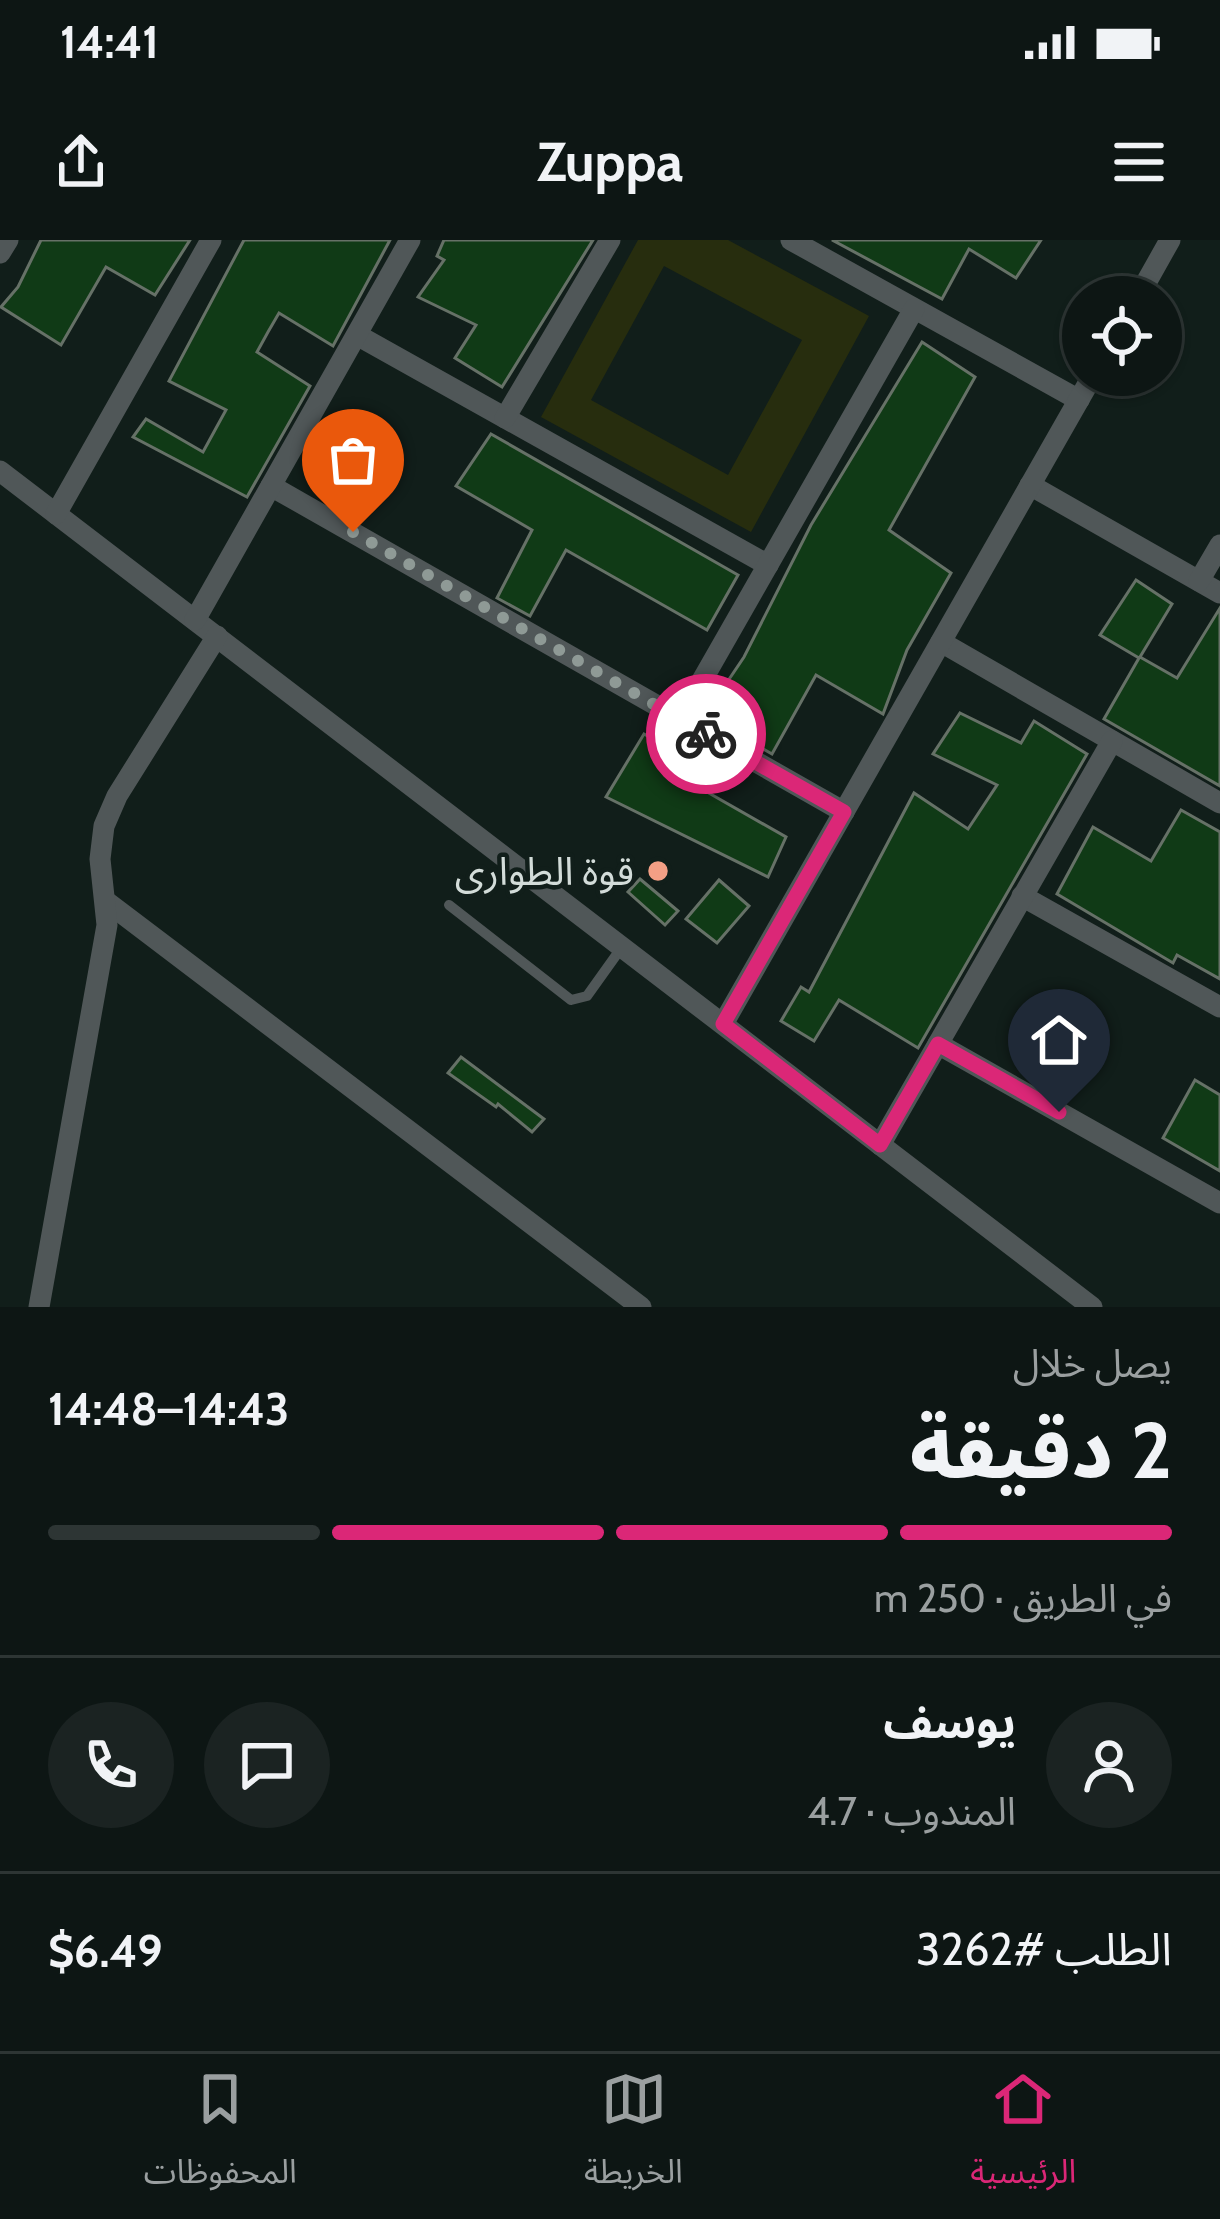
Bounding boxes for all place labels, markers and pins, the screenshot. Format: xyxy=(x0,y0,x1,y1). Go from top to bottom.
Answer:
pin xyxy=(302,409,404,532)
place label: قوة الطواری xyxy=(455,847,634,895)
marker: قوة الطواری xyxy=(645,858,671,884)
pin xyxy=(1008,989,1110,1112)

